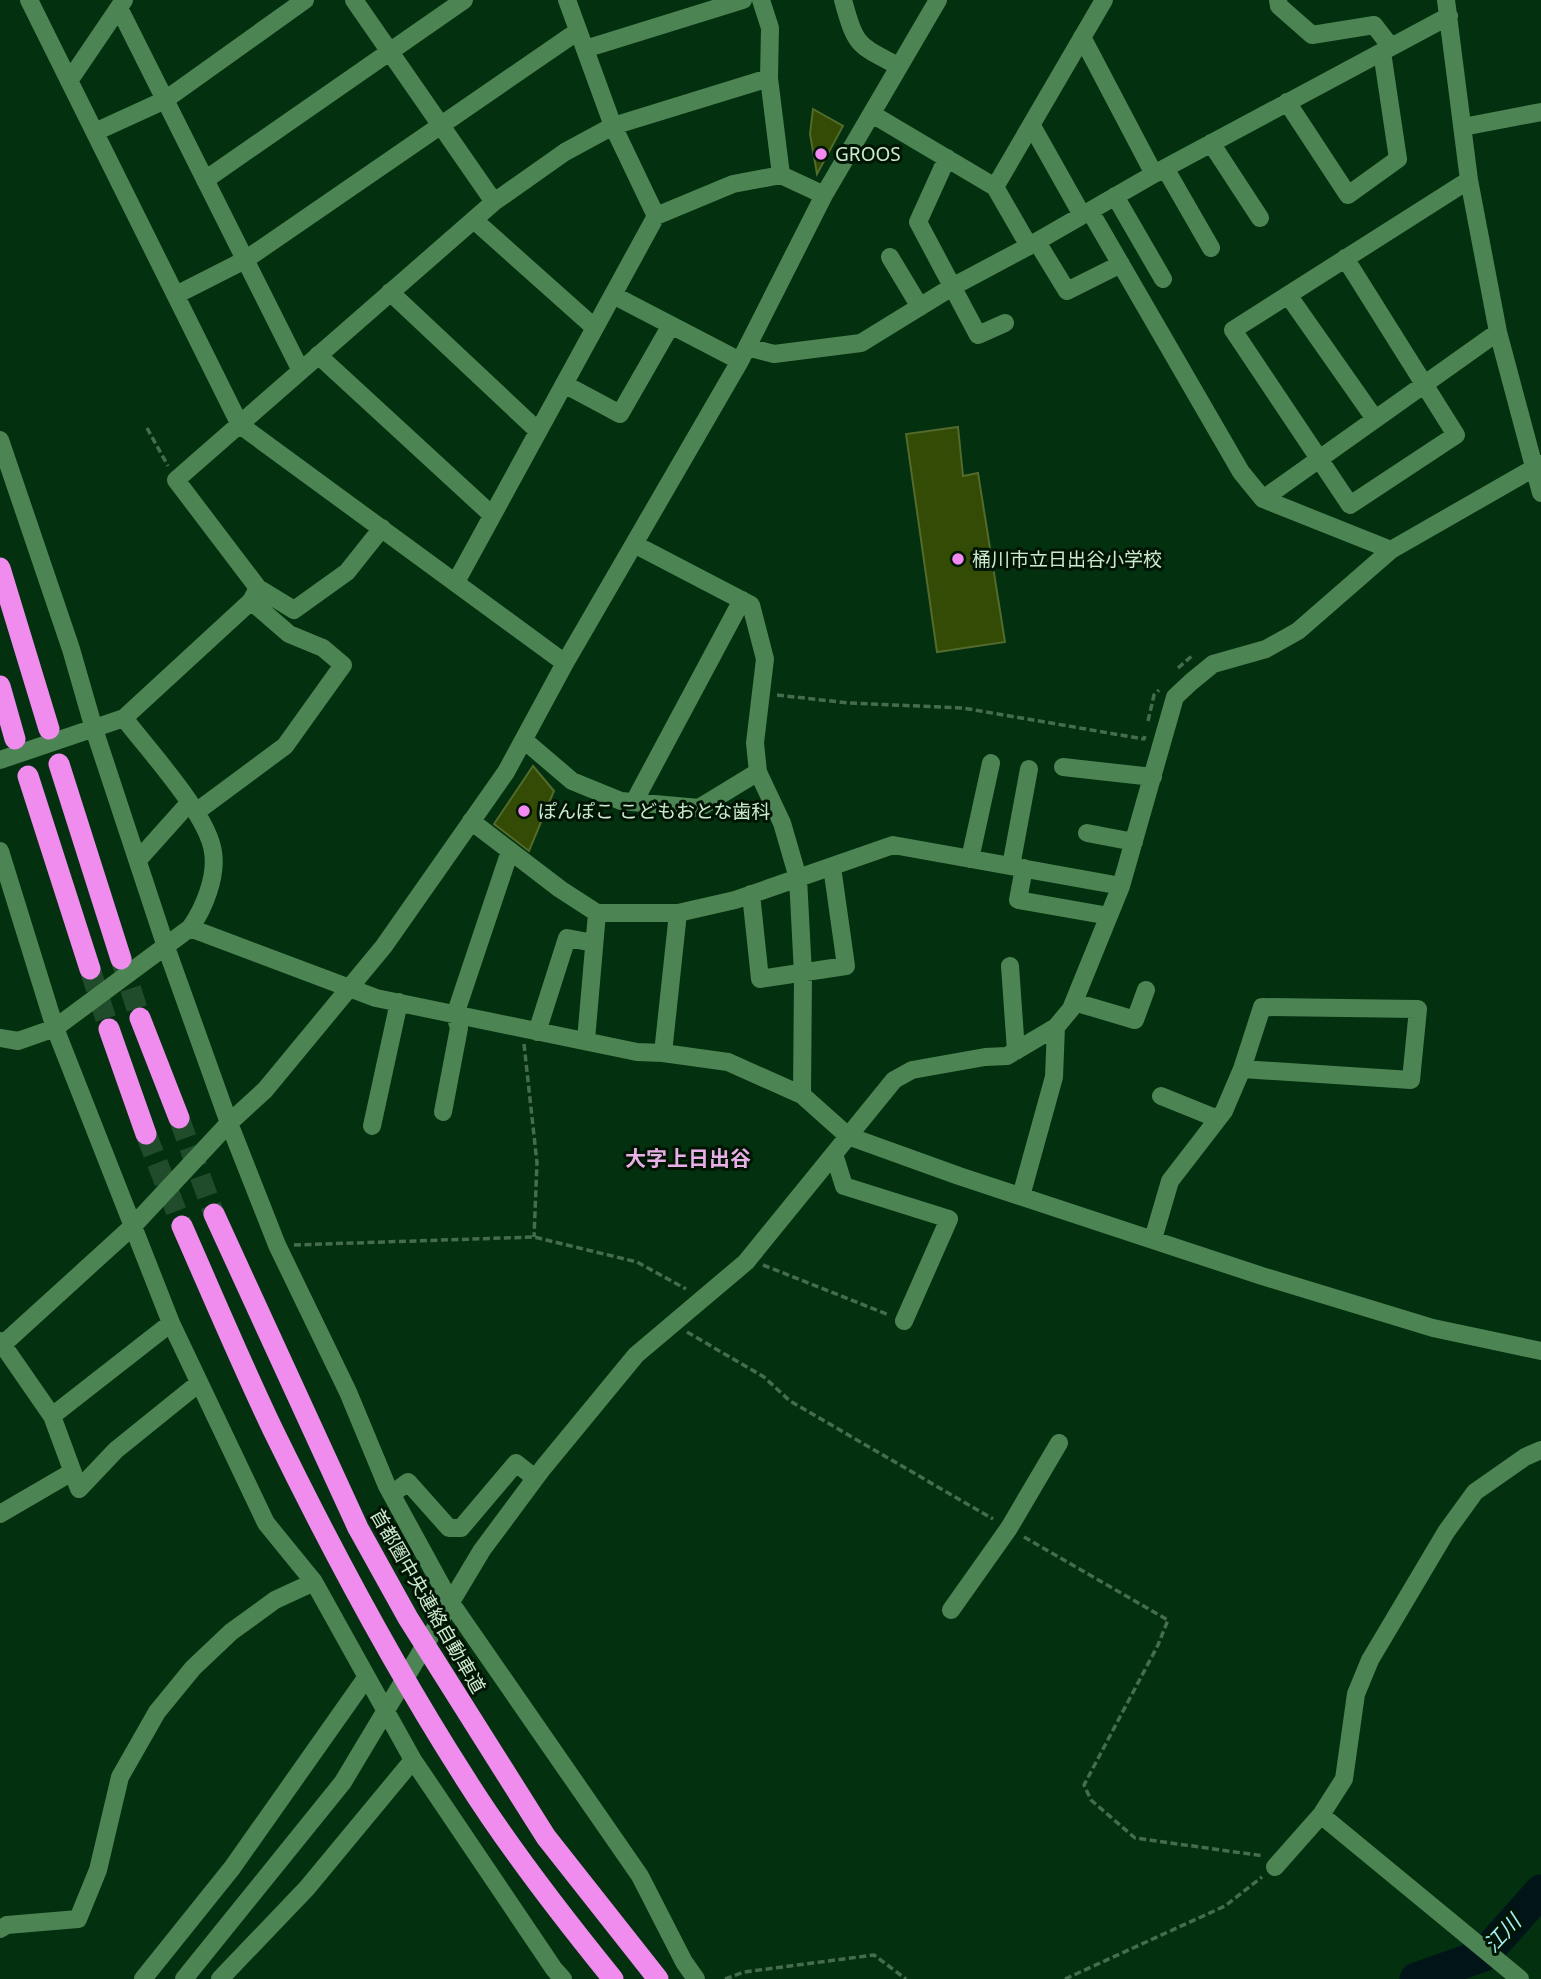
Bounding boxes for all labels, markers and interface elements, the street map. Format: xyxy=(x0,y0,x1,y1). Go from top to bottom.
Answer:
place label: GROOS xyxy=(835,141,901,167)
marker: GROOS xyxy=(813,146,829,162)
place label: 桶川市立日出谷小学校 xyxy=(972,546,1162,572)
marker: 桶川市立日出谷小学校 xyxy=(950,551,966,567)
place label: ぽんぽこ こどもおとな歯科 xyxy=(538,798,770,824)
marker: ぽんぽこ こどもおとな歯科 xyxy=(516,803,532,819)
district label: 大字上日出谷 xyxy=(625,1144,751,1172)
street label: 首都圏中央連絡自動車道 xyxy=(364,1504,492,1698)
water label: 江川 xyxy=(1477,1907,1528,1958)

